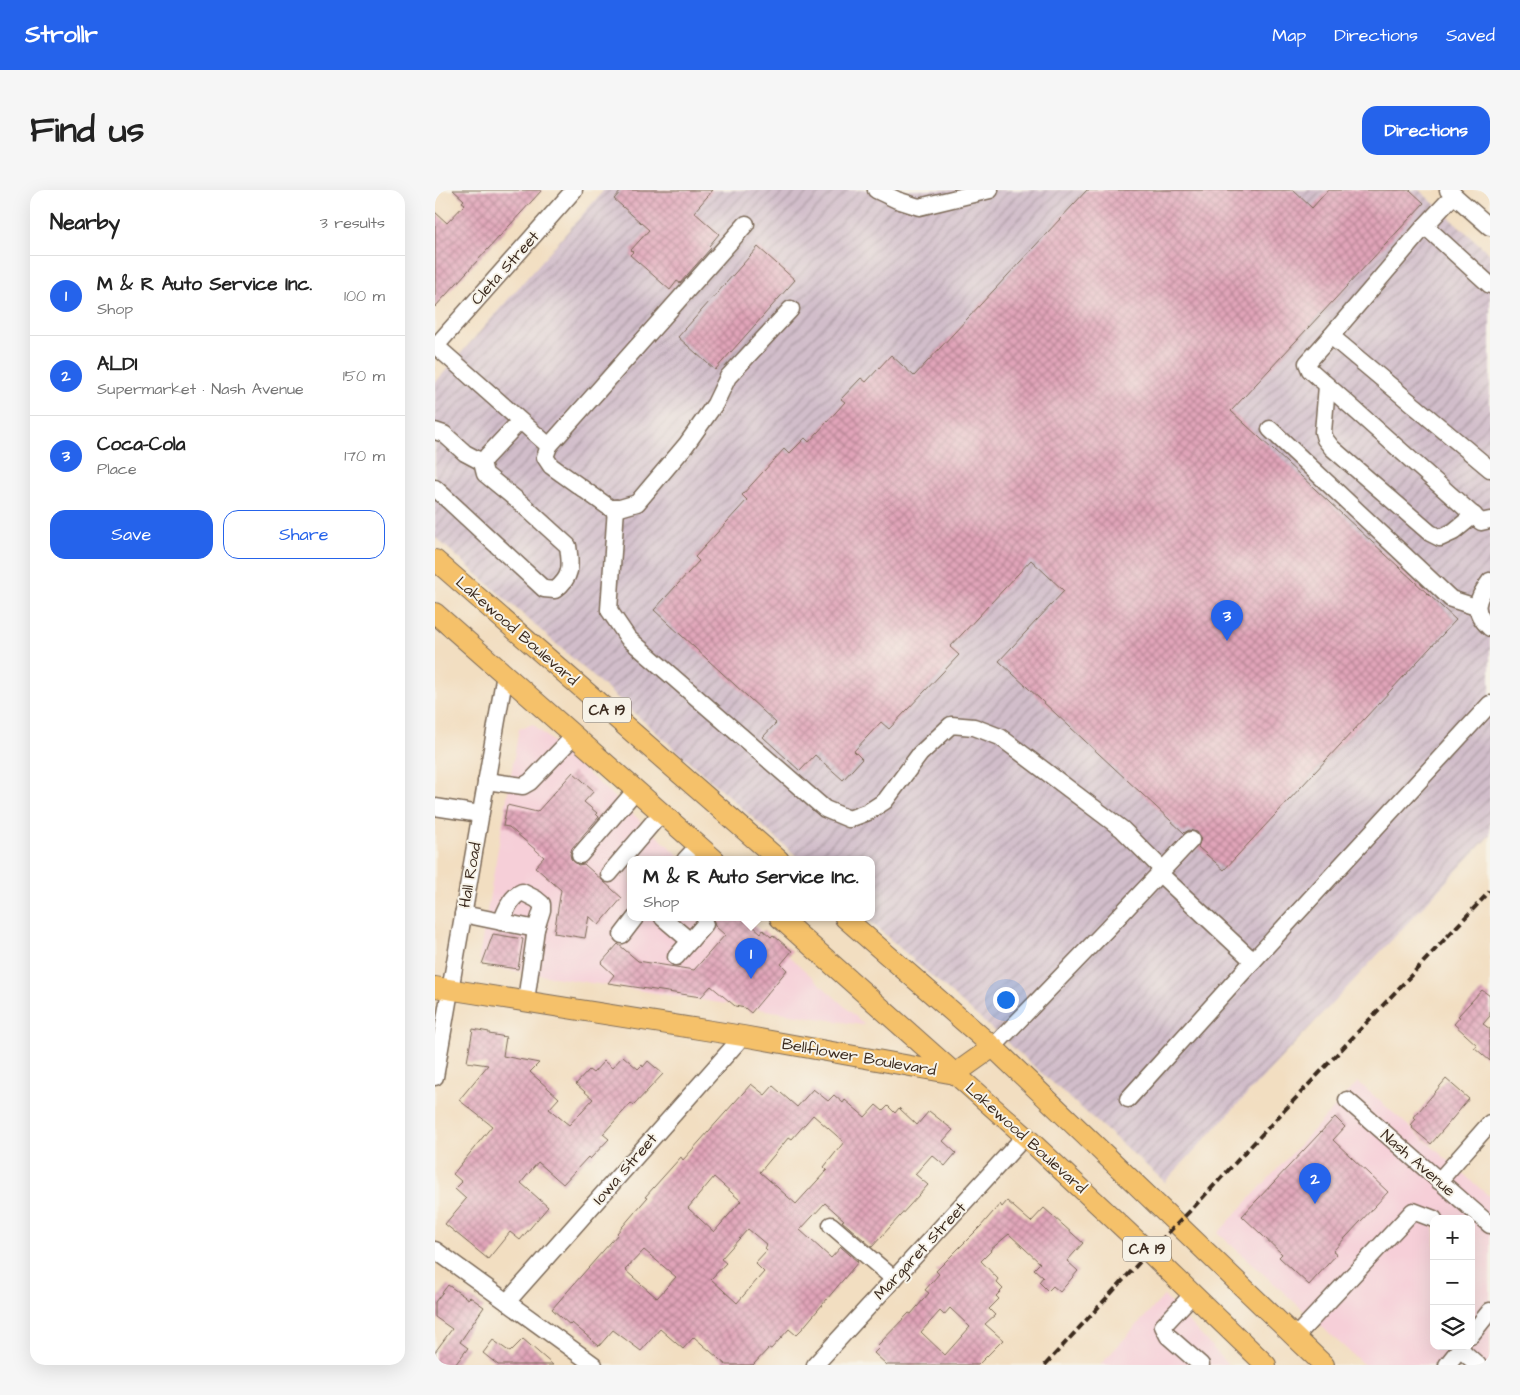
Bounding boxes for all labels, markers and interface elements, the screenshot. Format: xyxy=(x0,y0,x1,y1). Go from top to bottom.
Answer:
text: Strollr xyxy=(25,18,98,52)
text: Map xyxy=(1272,23,1306,48)
text: Directions xyxy=(1334,23,1418,48)
text: Saved xyxy=(1446,23,1495,48)
text: Find us xyxy=(30,106,144,155)
button: Directions xyxy=(1362,106,1490,155)
text: Nearby xyxy=(50,208,120,237)
text: 3 results xyxy=(320,212,385,234)
street label: Cleta Street xyxy=(466,226,545,310)
text: M & R Auto Service Inc. xyxy=(97,271,312,298)
text: 1 xyxy=(65,285,67,307)
text: 100 m xyxy=(344,285,385,307)
text: Shop xyxy=(97,298,133,320)
text: ALDI xyxy=(97,351,138,378)
text: 2 xyxy=(61,365,71,387)
text: 150 m xyxy=(343,365,385,387)
text: Supermarket · Nash Avenue xyxy=(97,378,304,400)
text: Coca-Cola xyxy=(97,431,186,458)
text: 3 xyxy=(62,445,70,467)
text: 170 m xyxy=(344,445,385,467)
text: Place xyxy=(97,458,137,480)
button: Save xyxy=(50,510,213,559)
button: Share xyxy=(223,510,385,559)
street label: Lakewood Boulevard xyxy=(451,571,583,691)
pin: 3 xyxy=(1211,600,1243,641)
road number: CA 19 xyxy=(583,698,631,722)
street label: Hall Road xyxy=(453,841,487,909)
popup xyxy=(627,856,875,921)
text: M & R Auto Service Inc. xyxy=(643,864,859,891)
text: Shop xyxy=(643,891,679,913)
pin: 1 xyxy=(735,938,767,979)
your location xyxy=(993,987,1019,1013)
street label: Bellflower Boulevard xyxy=(780,1033,938,1081)
street label: Lakewood Boulevard xyxy=(961,1078,1091,1198)
street label: Nash Avenue xyxy=(1376,1124,1460,1202)
street label: Iowa Street xyxy=(588,1128,663,1210)
pin: 2 xyxy=(1299,1163,1331,1204)
street label: Margaret Street xyxy=(869,1197,972,1305)
map controls xyxy=(1430,1215,1475,1350)
button: + xyxy=(1430,1215,1475,1260)
road number: CA 19 xyxy=(1123,1236,1171,1262)
button: − xyxy=(1430,1260,1475,1305)
button: layers xyxy=(1430,1305,1475,1350)

